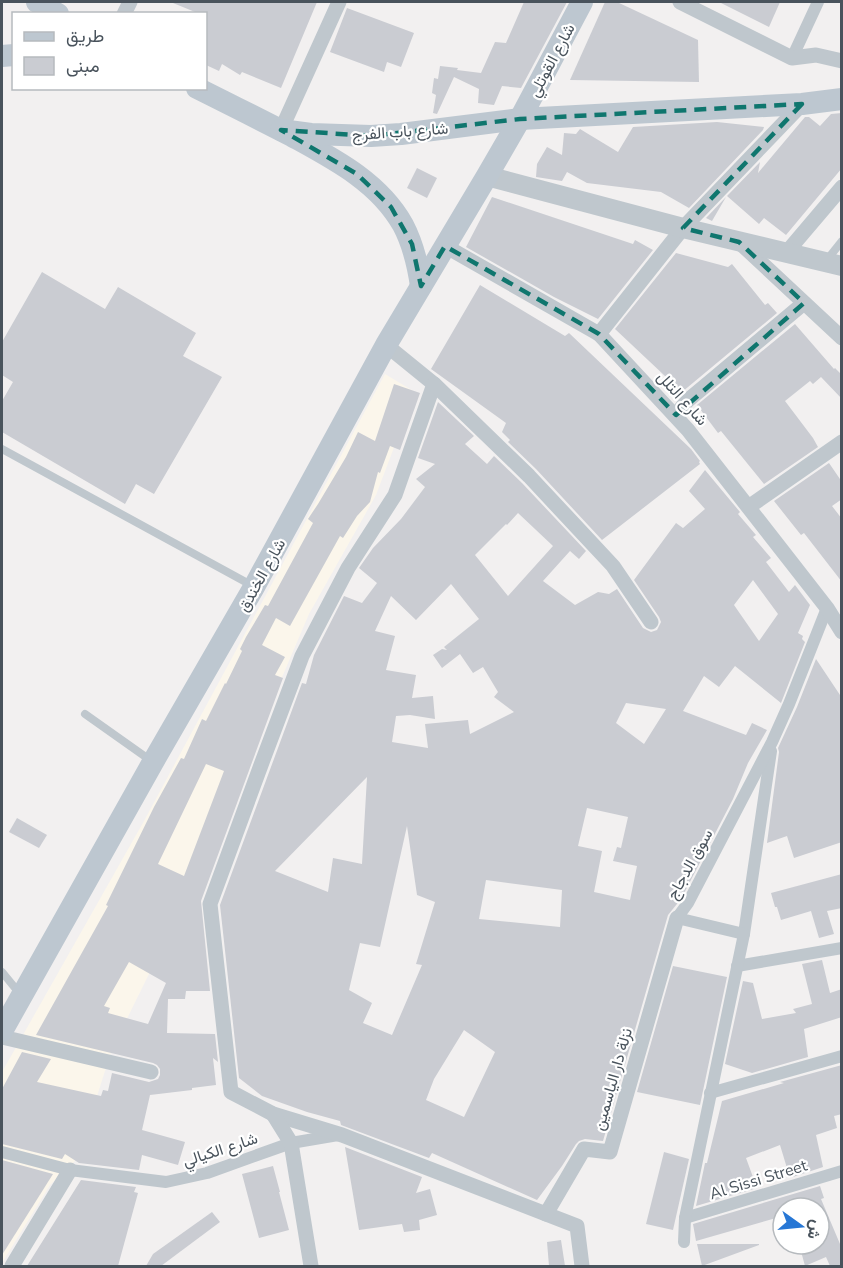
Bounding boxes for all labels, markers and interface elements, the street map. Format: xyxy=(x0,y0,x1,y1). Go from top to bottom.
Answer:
legend xyxy=(12,12,207,90)
street label: شارع القوتلي xyxy=(523,20,582,102)
text: طريق xyxy=(66,24,104,48)
text: مبنى xyxy=(66,54,100,78)
street label: شارع باب الفرج xyxy=(351,118,449,146)
street label: شارع التلل xyxy=(652,367,713,431)
street label: شارع الخندق xyxy=(233,535,291,616)
street label: سوق الدجاج xyxy=(661,825,718,904)
street label: نزلة دار الياسمين xyxy=(588,1025,638,1133)
street label: شارع الكيالي xyxy=(180,1127,261,1174)
street label: Al Sissi Street xyxy=(707,1155,810,1205)
north arrow xyxy=(771,1196,831,1256)
text: ش xyxy=(801,1217,828,1242)

